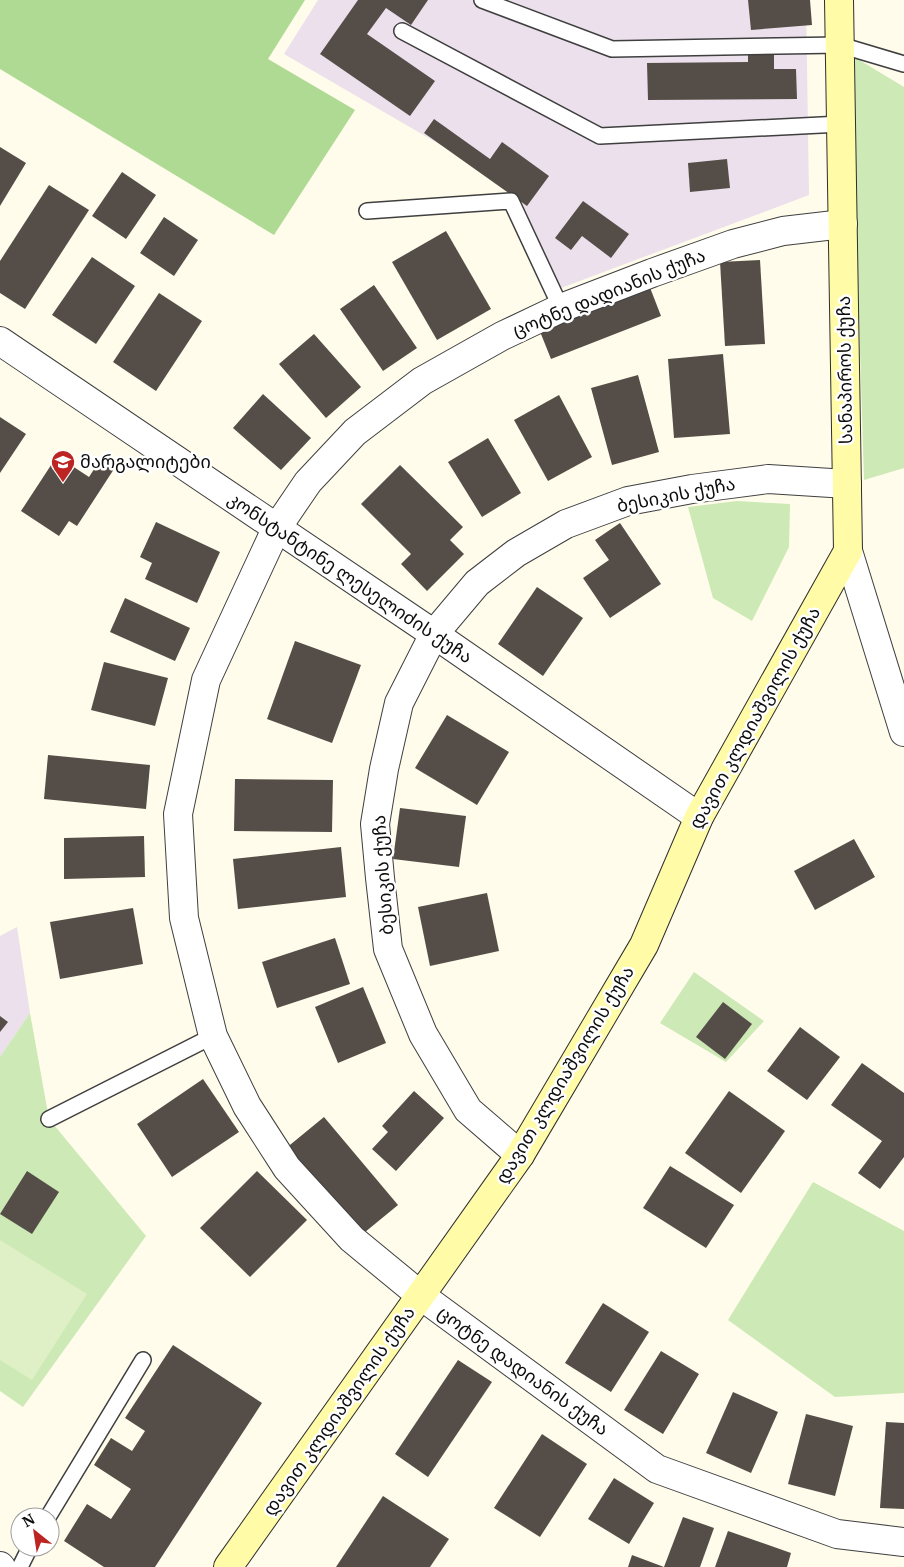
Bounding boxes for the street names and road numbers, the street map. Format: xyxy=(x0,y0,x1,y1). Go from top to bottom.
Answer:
street label: ცოტნე დადიანის ქუჩა xyxy=(509,243,709,342)
street label: სანაპიროს ქუჩა xyxy=(832,296,857,444)
street label: ბესიკის ქუჩა xyxy=(615,472,737,517)
street label: კონსტანტინე ლესელიძის ქუჩა xyxy=(224,487,477,668)
street label: დავით კლდიაშვილის ქუჩა xyxy=(684,603,825,833)
street label: ბესიკის ქუჩა xyxy=(367,814,398,936)
street label: დავით კლდიაშვილის ქუჩა xyxy=(490,962,639,1188)
street label: ცოტნე დადიანის ქუჩა xyxy=(433,1301,613,1440)
street label: დავით კლდიაშვილის ქუჩა xyxy=(257,1302,420,1520)

